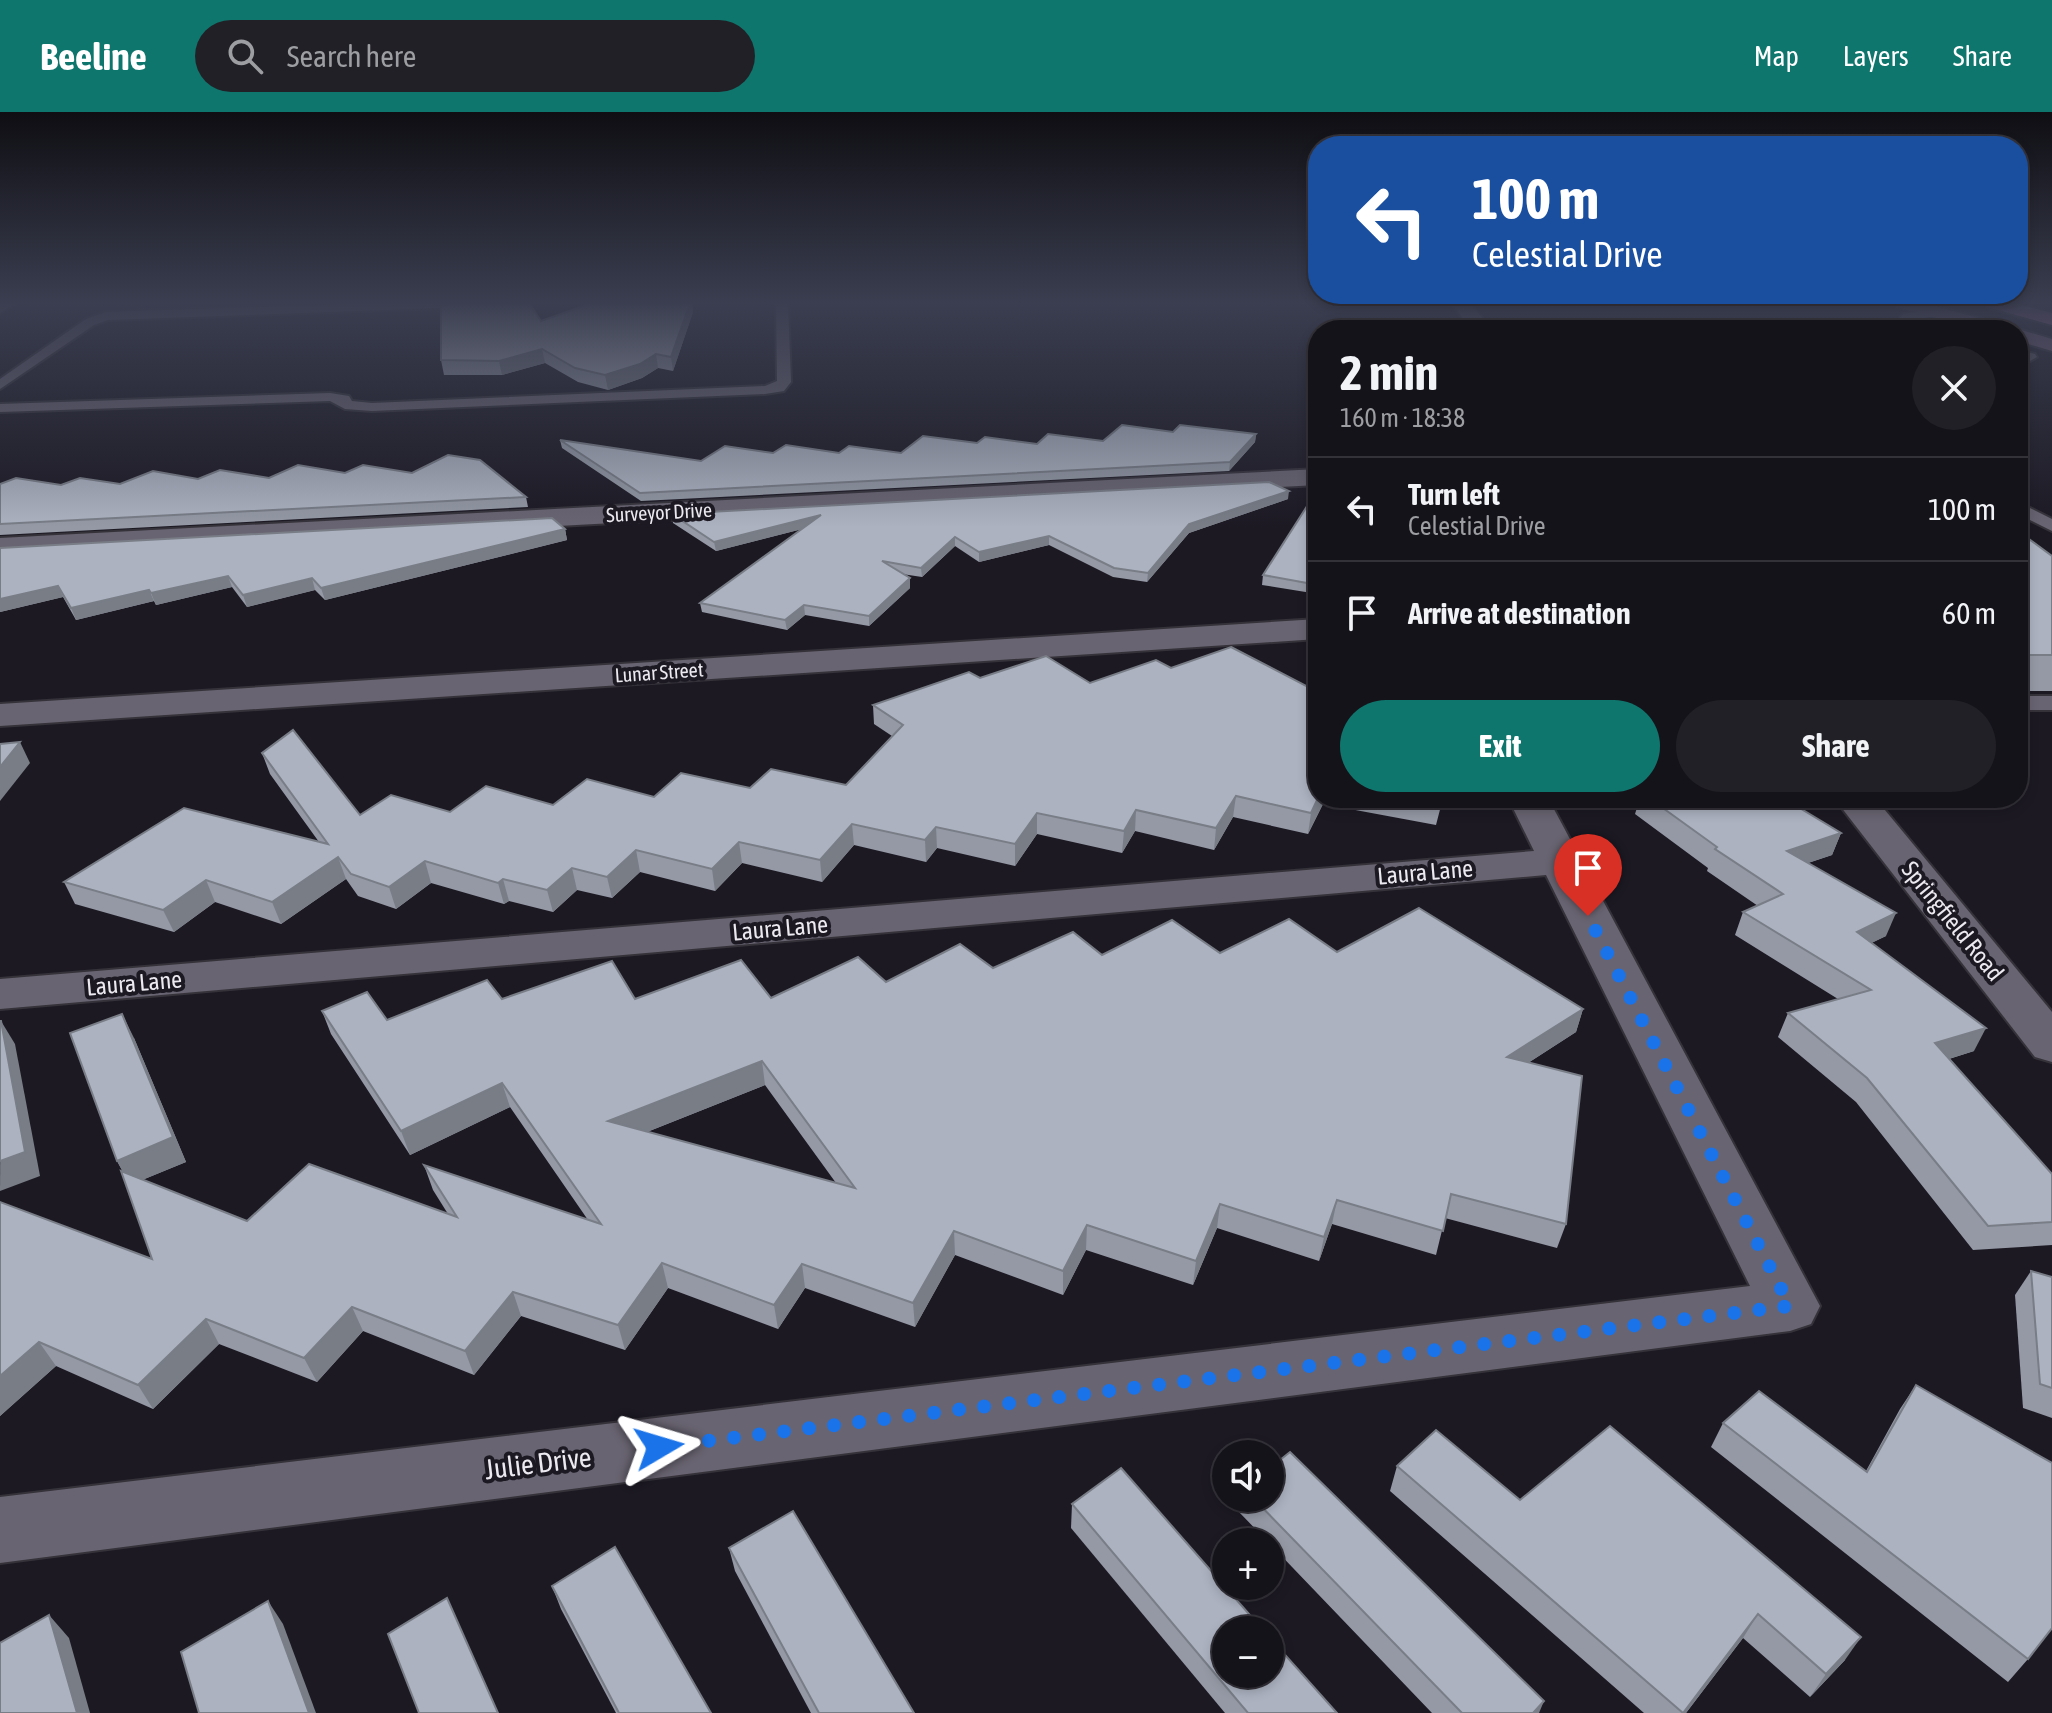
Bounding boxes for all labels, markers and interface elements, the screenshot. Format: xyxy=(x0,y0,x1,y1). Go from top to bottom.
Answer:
search box xyxy=(195,20,755,92)
icon: search xyxy=(223,34,267,78)
text: Beeline xyxy=(40,35,147,78)
text: Search here xyxy=(287,39,416,73)
text: Map xyxy=(1754,40,1799,72)
text: Layers xyxy=(1843,40,1909,72)
text: Share xyxy=(1953,40,2012,72)
text: 100 m xyxy=(1472,167,1599,231)
icon: left xyxy=(1340,168,1444,272)
text: Celestial Drive xyxy=(1472,233,1663,275)
text: 2 min xyxy=(1340,345,1438,400)
button: close xyxy=(1912,346,1996,430)
text: 160 m · 18:38 xyxy=(1340,403,1465,433)
text: Turn left xyxy=(1408,477,1500,511)
icon: left xyxy=(1340,487,1384,531)
text: 100 m xyxy=(1928,492,1996,526)
street label: Surveyor Drive xyxy=(606,498,712,526)
text: Celestial Drive xyxy=(1408,511,1546,541)
icon: arrive xyxy=(1340,591,1384,635)
text: Arrive at destination xyxy=(1408,596,1630,630)
text: 60 m xyxy=(1942,596,1996,630)
street label: Lunar Street xyxy=(614,657,704,687)
button: Exit xyxy=(1340,700,1660,792)
button: Share xyxy=(1676,700,1996,792)
pin xyxy=(1554,834,1622,916)
icon: arrive xyxy=(1566,846,1610,890)
street label: Laura Lane xyxy=(1376,854,1474,890)
street label: Springfield Road xyxy=(1897,856,2009,986)
street label: Laura Lane xyxy=(731,910,829,946)
street label: Laura Lane xyxy=(85,965,183,1001)
position arrow xyxy=(617,1405,701,1489)
map controls xyxy=(1212,1440,1284,1688)
button: sound xyxy=(1212,1440,1284,1512)
street label: Julie Drive xyxy=(483,1441,593,1485)
button: + xyxy=(1212,1528,1284,1600)
button: − xyxy=(1212,1616,1284,1688)

